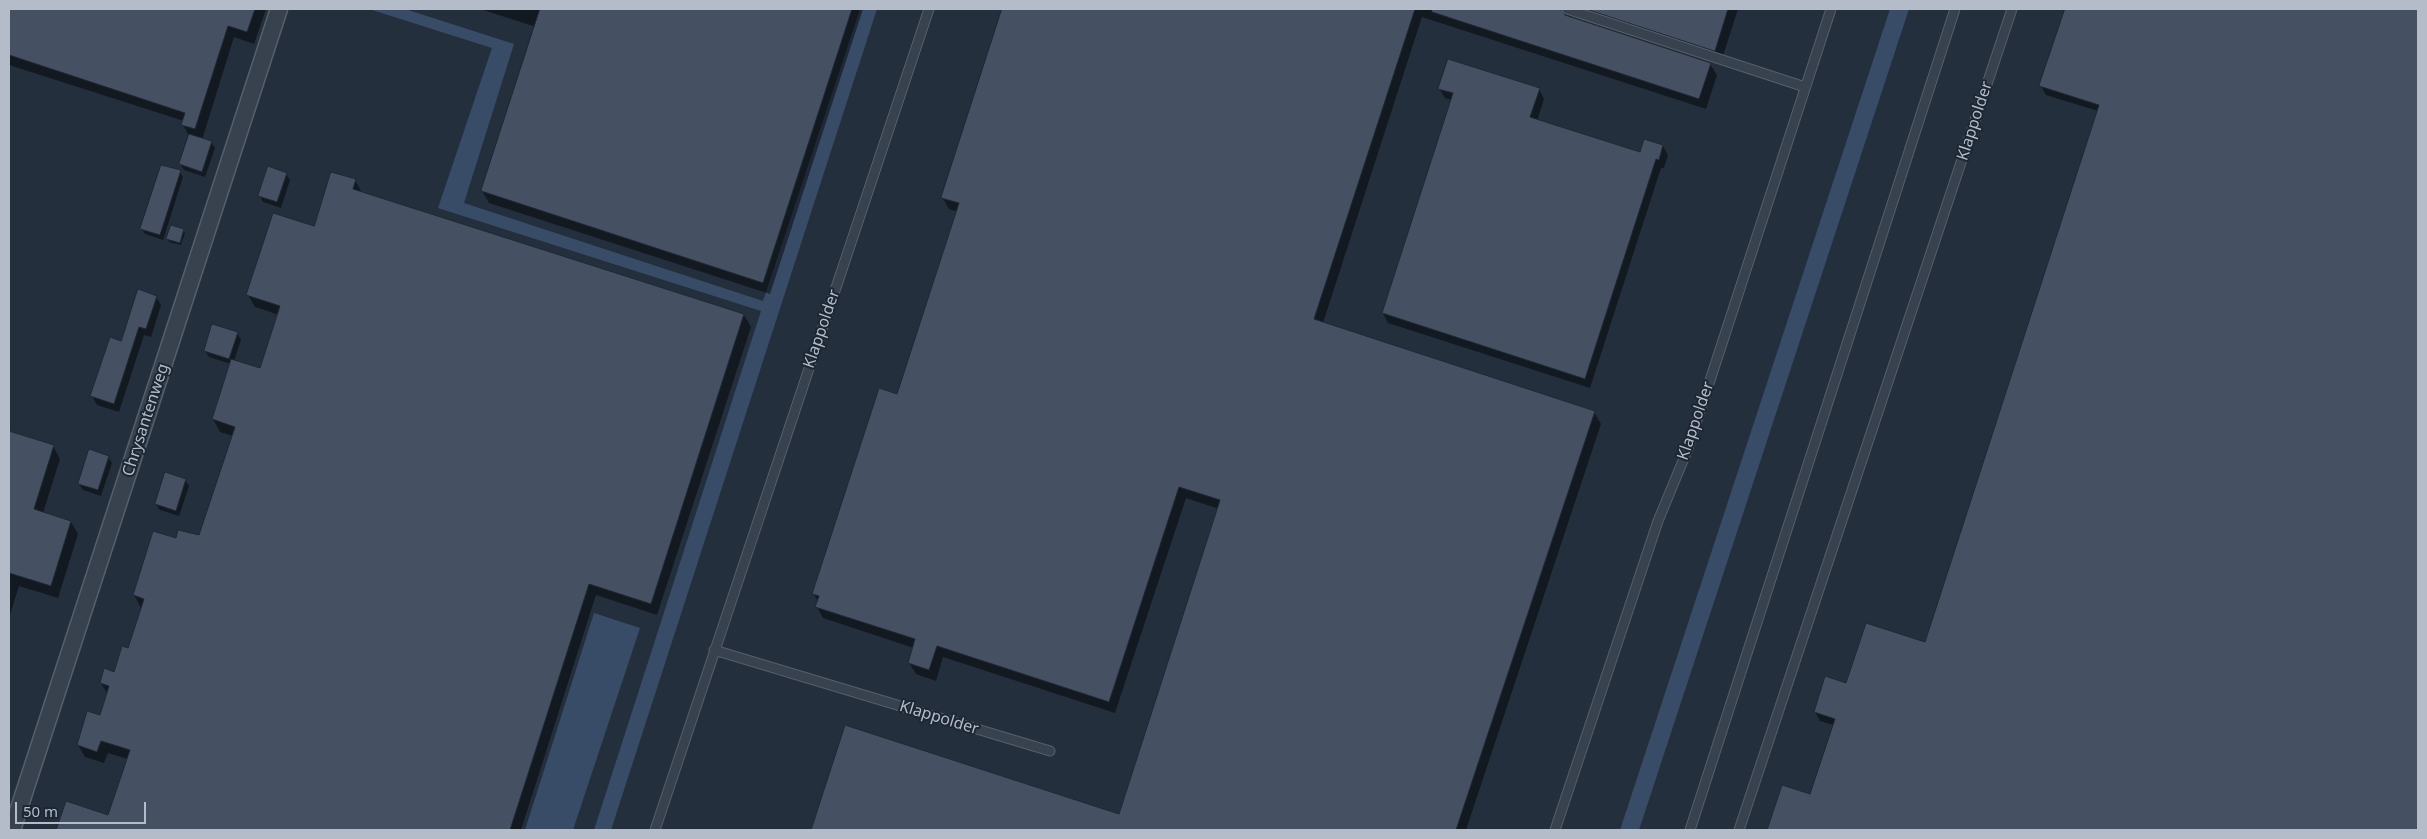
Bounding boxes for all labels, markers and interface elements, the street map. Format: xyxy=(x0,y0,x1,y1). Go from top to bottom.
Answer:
street label: Klappolder xyxy=(1953,79,1997,163)
street label: Klappolder xyxy=(800,287,844,371)
street label: Chrysantenweg xyxy=(119,361,173,479)
street label: Klappolder xyxy=(1674,379,1718,463)
street label: Klappolder xyxy=(897,697,981,739)
scale bar xyxy=(18,792,149,824)
text: 50 m xyxy=(23,801,58,821)

